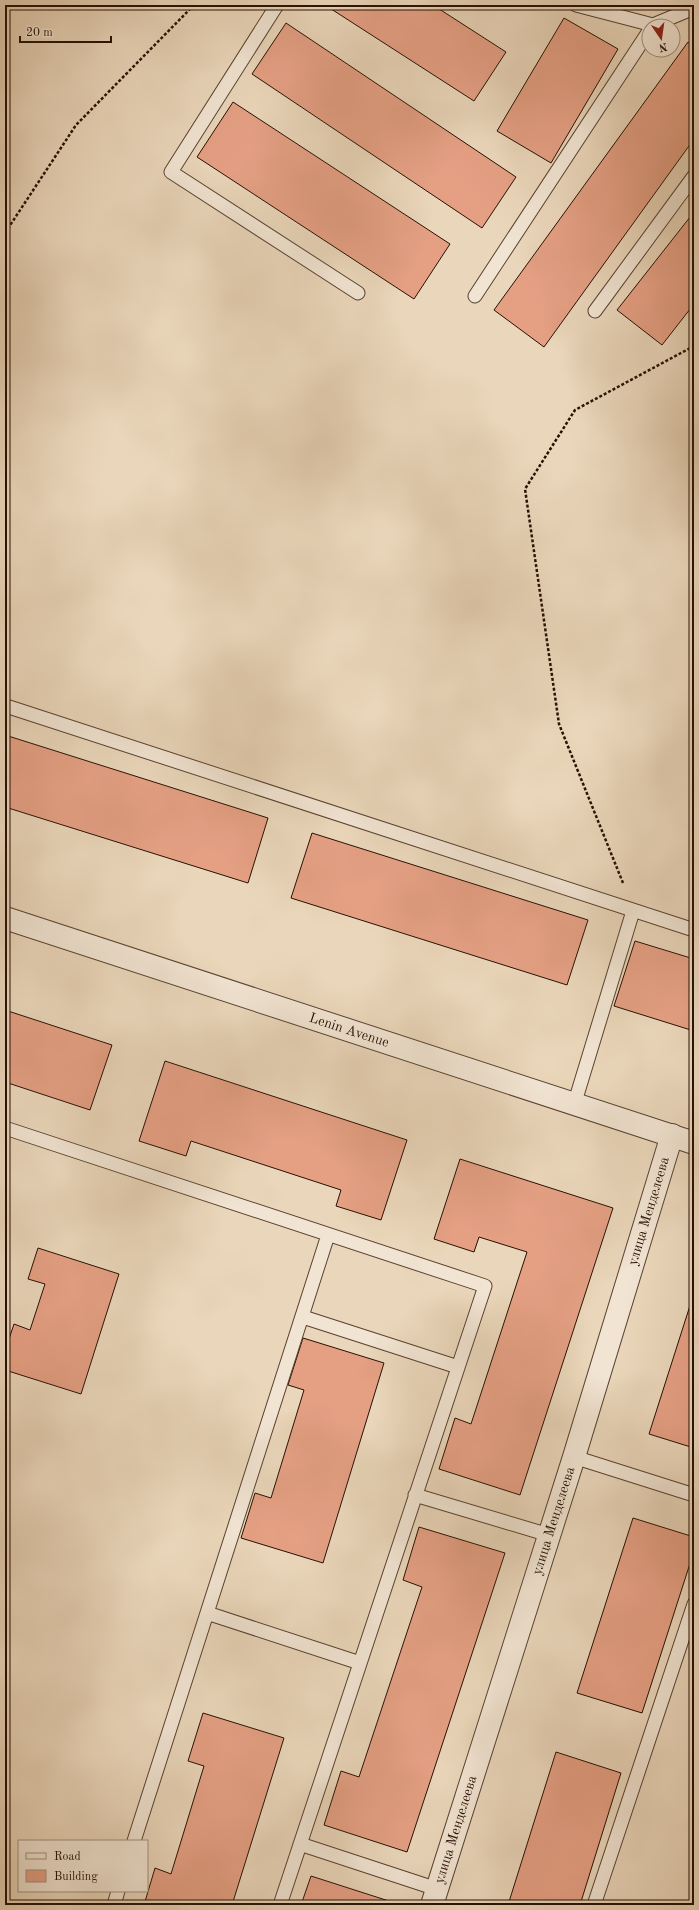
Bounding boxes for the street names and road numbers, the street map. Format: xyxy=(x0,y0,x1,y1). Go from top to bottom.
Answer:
street label: Lenin Avenue xyxy=(307,1011,391,1050)
street label: улица Менделеева xyxy=(626,1155,672,1267)
street label: улица Менделеева xyxy=(530,1465,577,1577)
street label: улица Менделеева xyxy=(432,1774,480,1885)

